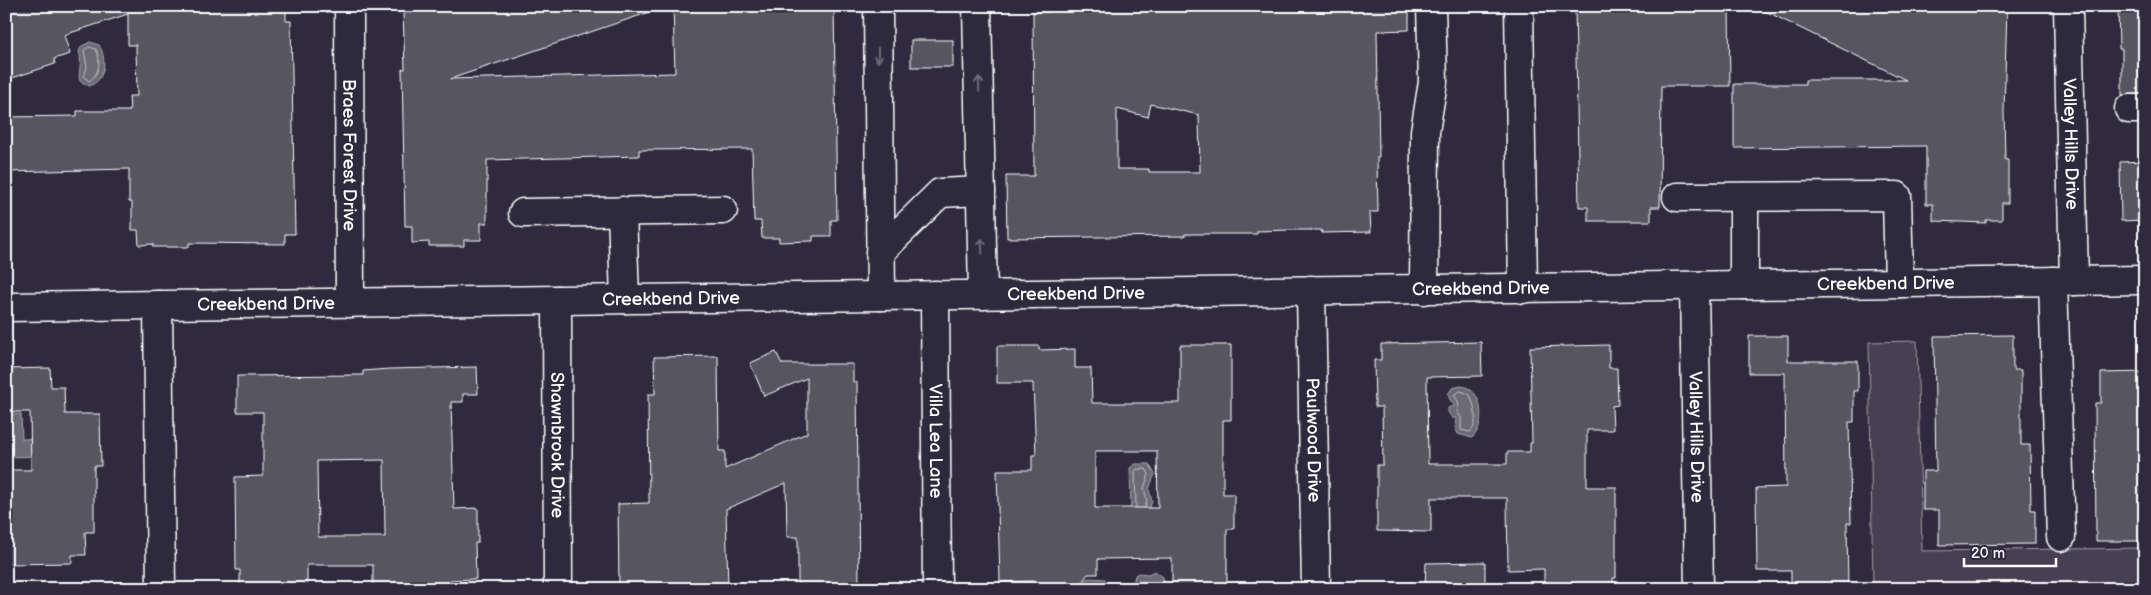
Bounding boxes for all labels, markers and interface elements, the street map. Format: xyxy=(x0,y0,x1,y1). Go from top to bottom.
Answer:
one-way arrow xyxy=(873,46,883,63)
one-way arrow xyxy=(974,76,983,92)
street label: Valley Hills Drive xyxy=(2059,78,2083,210)
street label: Braes Forest Drive xyxy=(339,79,360,231)
one-way arrow xyxy=(977,238,987,254)
street label: Creekbend Drive xyxy=(1817,272,1955,295)
street label: Creekbend Drive xyxy=(1412,277,1550,300)
street label: Creekbend Drive xyxy=(1007,282,1145,305)
street label: Creekbend Drive xyxy=(602,287,740,310)
street label: Creekbend Drive xyxy=(197,292,335,315)
street label: Valley Hills Drive xyxy=(1685,371,1708,503)
street label: Shawnbrook Drive xyxy=(547,372,568,518)
street label: Paulwood Drive xyxy=(1302,377,1325,503)
street label: Villa Lea Lane xyxy=(925,384,947,499)
scale bar xyxy=(1964,535,2056,567)
text: 20 m xyxy=(1971,544,2005,563)

